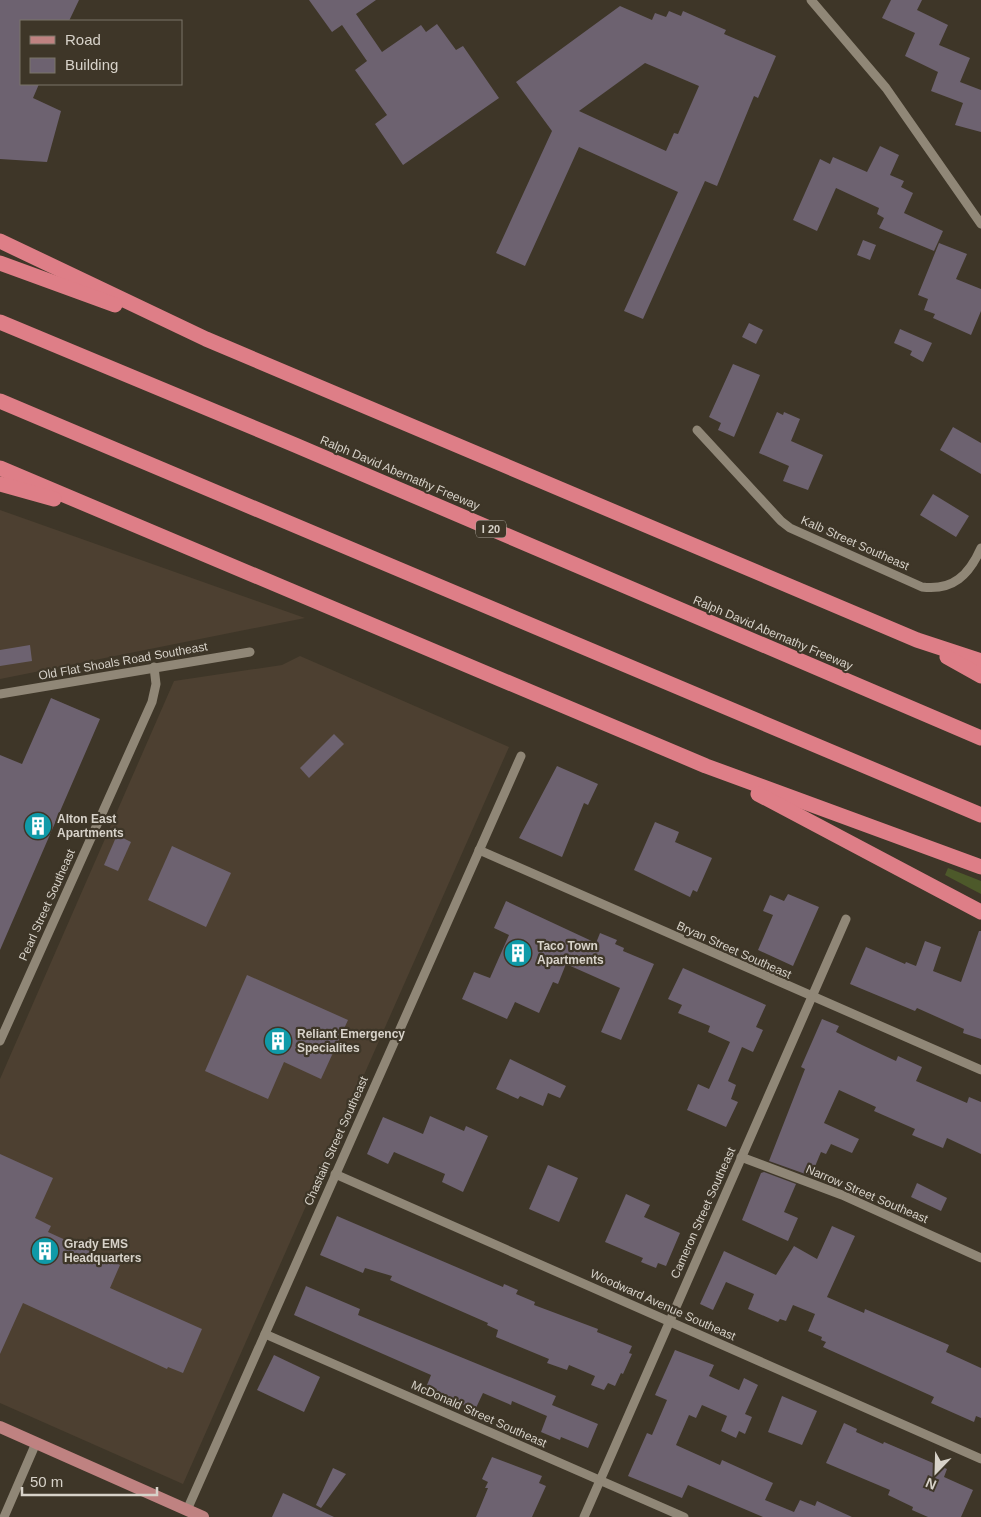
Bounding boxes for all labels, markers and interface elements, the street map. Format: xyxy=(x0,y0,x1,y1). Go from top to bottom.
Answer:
legend xyxy=(20,20,182,85)
text: Road xyxy=(65,31,101,48)
text: Building xyxy=(65,56,118,73)
street label: Ralph David Abernathy Freeway xyxy=(318,433,482,513)
street label: Kalb Street Southeast xyxy=(799,513,912,573)
road number: I 20 xyxy=(476,520,506,538)
street label: Ralph David Abernathy Freeway xyxy=(691,593,855,673)
street label: Old Flat Shoals Road Southeast xyxy=(37,639,209,683)
building icon: Alton East Apartments xyxy=(23,811,53,841)
place label: Alton East Apartments xyxy=(57,812,124,840)
street label: Pearl Street Southeast xyxy=(16,846,78,963)
street label: Bryan Street Southeast xyxy=(674,918,794,982)
building icon: Taco Town Apartments xyxy=(503,938,533,968)
place label: Taco Town Apartments xyxy=(537,939,604,967)
building icon: Reliant Emergency Specialites xyxy=(263,1026,293,1056)
place label: Reliant Emergency Specialites xyxy=(297,1027,405,1055)
street label: Chastain Street Southeast xyxy=(301,1074,371,1208)
street label: Cameron Street Southeast xyxy=(668,1145,739,1281)
street label: Narrow Street Southeast xyxy=(804,1162,931,1226)
building icon: Grady EMS Headquarters xyxy=(30,1236,60,1266)
place label: Grady EMS Headquarters xyxy=(64,1237,142,1265)
street label: Woodward Avenue Southeast xyxy=(588,1267,738,1344)
street label: McDonald Street Southeast xyxy=(409,1378,549,1451)
north arrow xyxy=(911,1447,961,1497)
scale bar xyxy=(22,1464,158,1496)
text: 50 m xyxy=(30,1473,63,1490)
text: N xyxy=(923,1475,939,1493)

